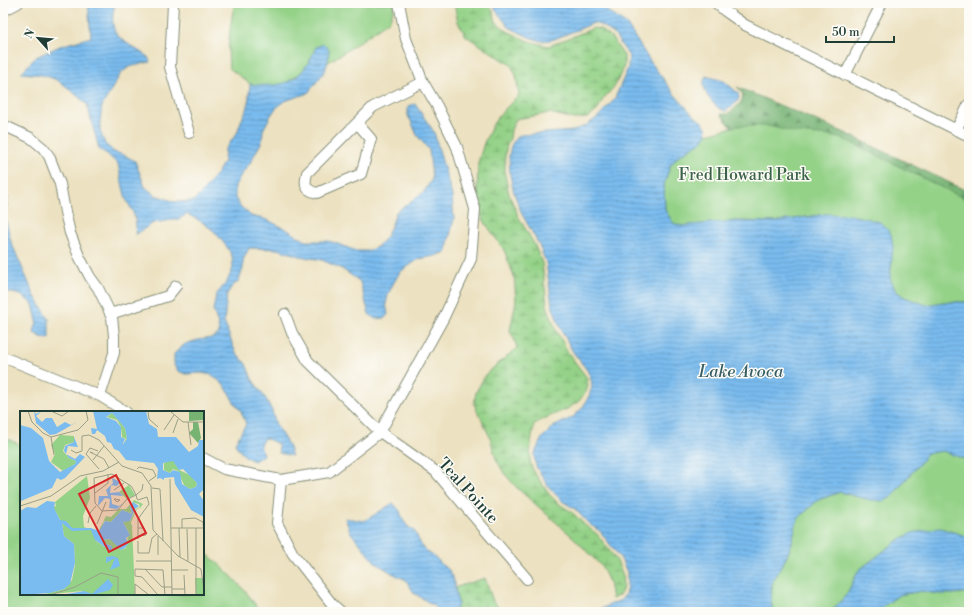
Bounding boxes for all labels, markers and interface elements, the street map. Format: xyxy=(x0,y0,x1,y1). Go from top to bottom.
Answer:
north arrow xyxy=(18,18,58,58)
scale bar xyxy=(826,18,894,44)
text: 50 m xyxy=(832,25,860,40)
text: N xyxy=(22,27,38,41)
park label: Fred Howard Park xyxy=(679,165,811,185)
water label: Lake Avoca xyxy=(698,361,784,383)
inset map xyxy=(20,411,204,595)
street label: Teal Pointe xyxy=(434,454,503,528)

